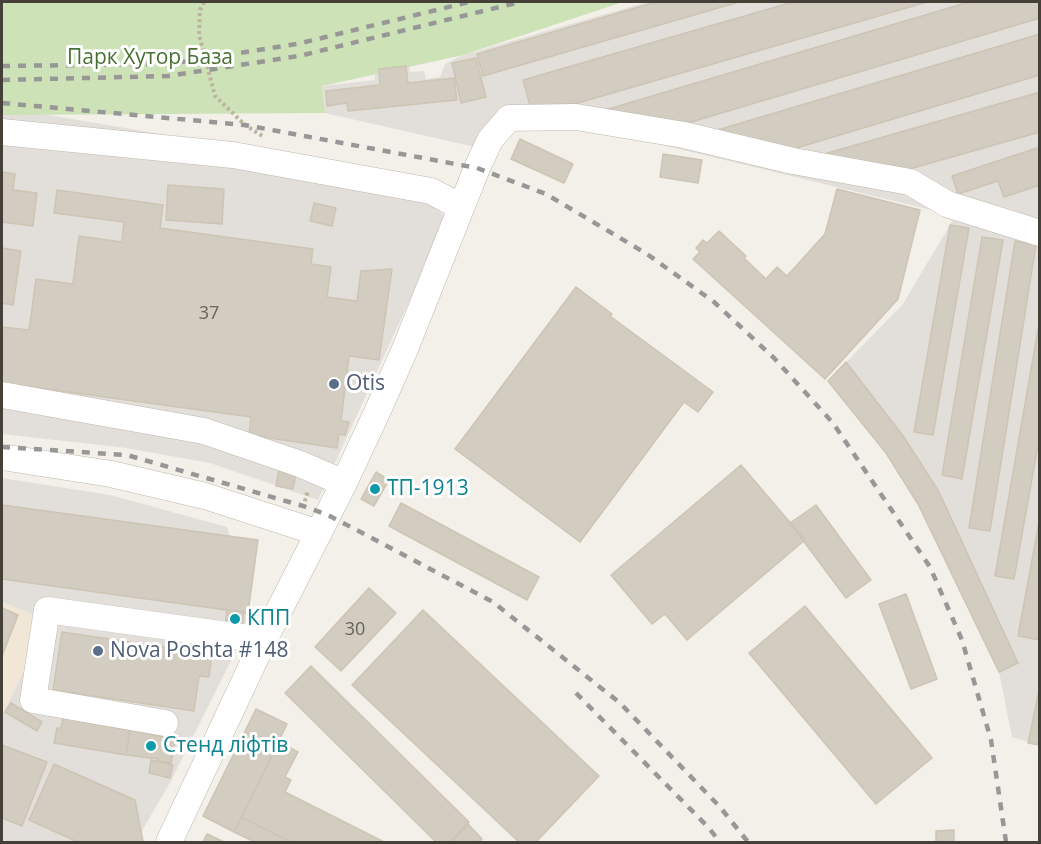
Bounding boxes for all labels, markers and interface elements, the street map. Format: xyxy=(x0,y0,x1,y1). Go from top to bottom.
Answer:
park label: Парк Хутор База xyxy=(67,45,233,71)
house number: 37 xyxy=(199,303,219,325)
place label: Otis xyxy=(346,371,385,397)
marker: Otis xyxy=(327,377,341,391)
place label: ТП-1913 xyxy=(387,476,469,502)
marker: ТП-1913 xyxy=(368,482,382,496)
place label: КПП xyxy=(247,606,290,632)
marker: КПП xyxy=(228,612,242,626)
house number: 30 xyxy=(345,619,365,641)
place label: Nova Poshta #148 xyxy=(110,638,288,664)
marker: Nova Poshta #148 xyxy=(91,644,105,658)
place label: Стенд ліфтів xyxy=(163,733,288,759)
marker: Стенд ліфтів xyxy=(144,739,158,753)

